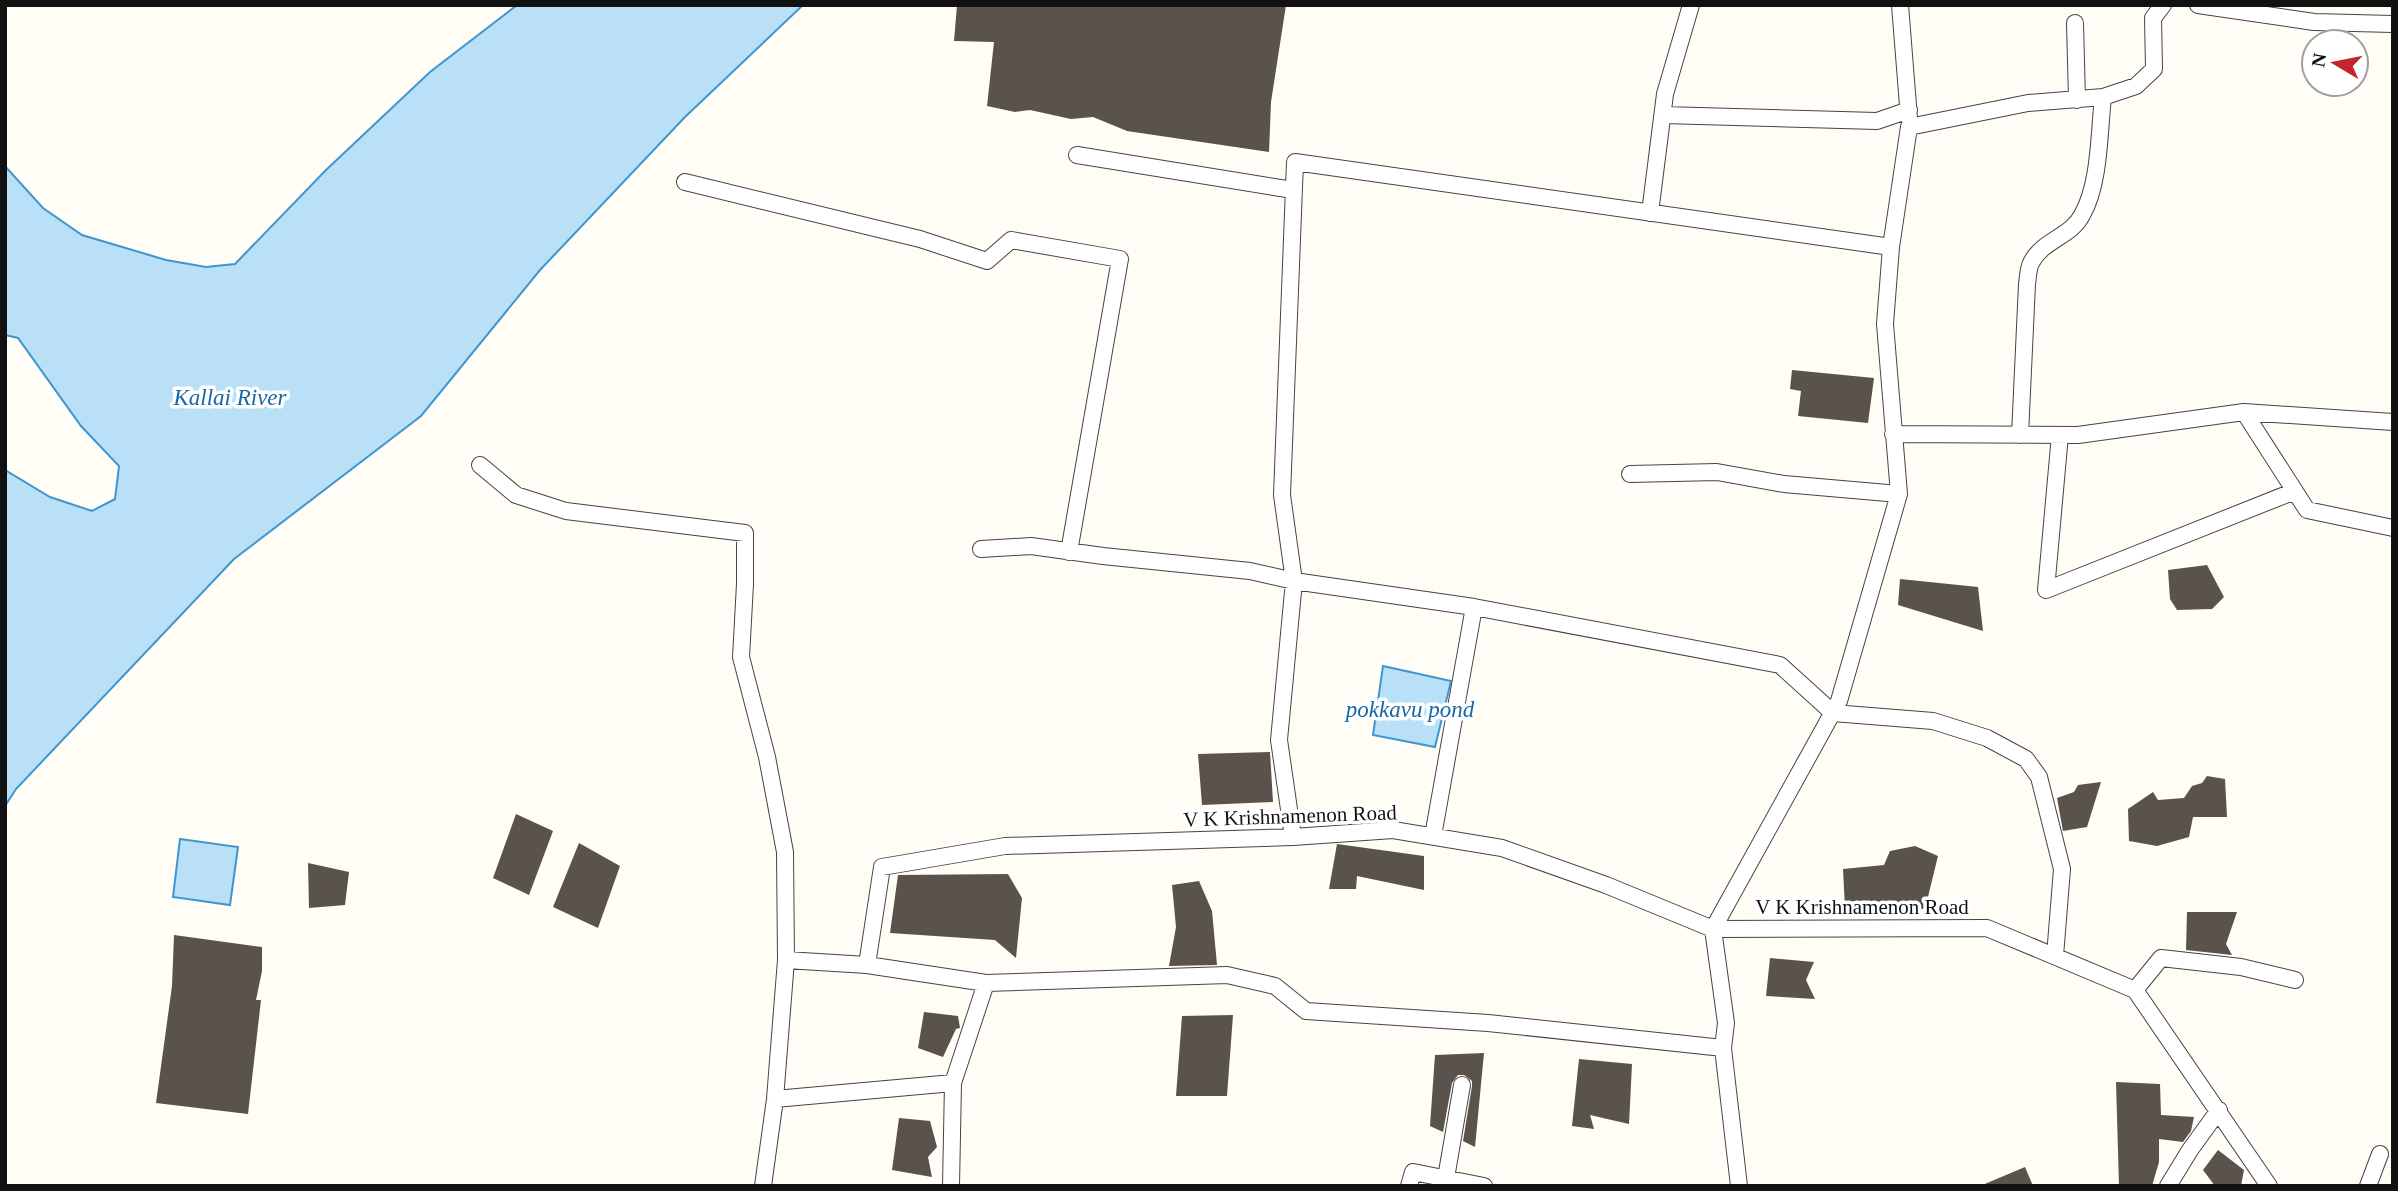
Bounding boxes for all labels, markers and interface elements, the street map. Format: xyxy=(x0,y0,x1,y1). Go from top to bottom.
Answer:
north arrow xyxy=(2300,28,2370,98)
text: N xyxy=(2307,51,2330,69)
water label: Kallai River xyxy=(172,385,288,410)
water label: pokkavu pond xyxy=(1344,697,1475,722)
street label: V K Krishnamenon Road xyxy=(1183,800,1398,832)
street label: V K Krishnamenon Road xyxy=(1755,895,1969,919)

